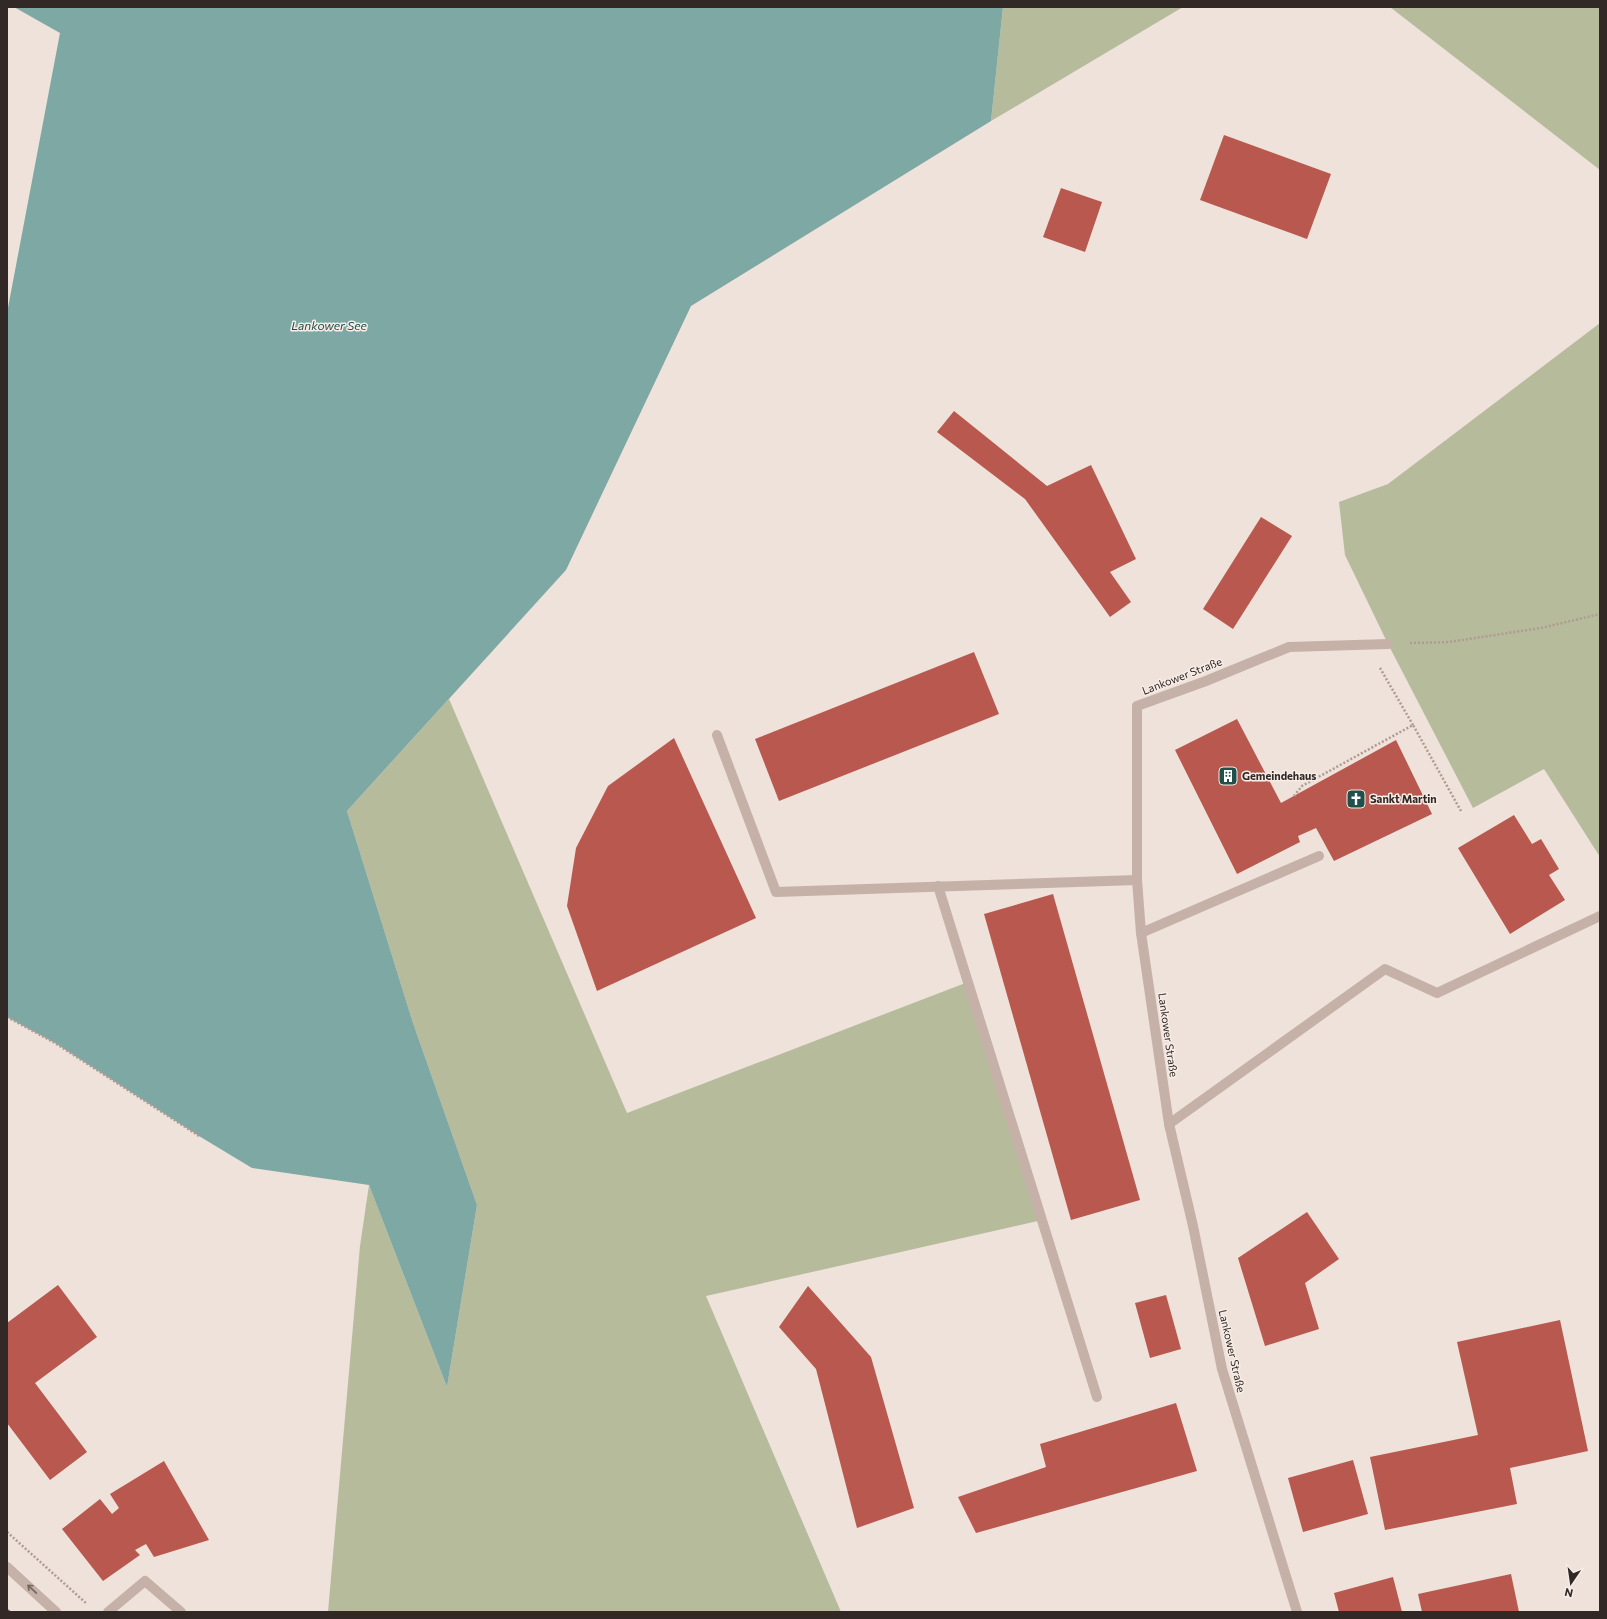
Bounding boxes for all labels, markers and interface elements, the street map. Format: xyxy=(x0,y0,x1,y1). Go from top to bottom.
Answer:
water label: Lankower See xyxy=(291,318,368,332)
street label: Lankower Straße xyxy=(1140,654,1224,697)
building icon: Gemeindehaus xyxy=(1217,765,1239,787)
place label: Gemeindehaus xyxy=(1242,769,1316,782)
church icon: Sankt Martin xyxy=(1345,788,1367,810)
place label: Sankt Martin xyxy=(1370,792,1437,805)
street label: Lankower Straße xyxy=(1156,992,1181,1078)
street label: Lankower Straße xyxy=(1217,1308,1248,1394)
north arrow xyxy=(1551,1563,1591,1603)
one-way arrow xyxy=(27,1585,37,1594)
text: N xyxy=(1563,1586,1574,1600)

